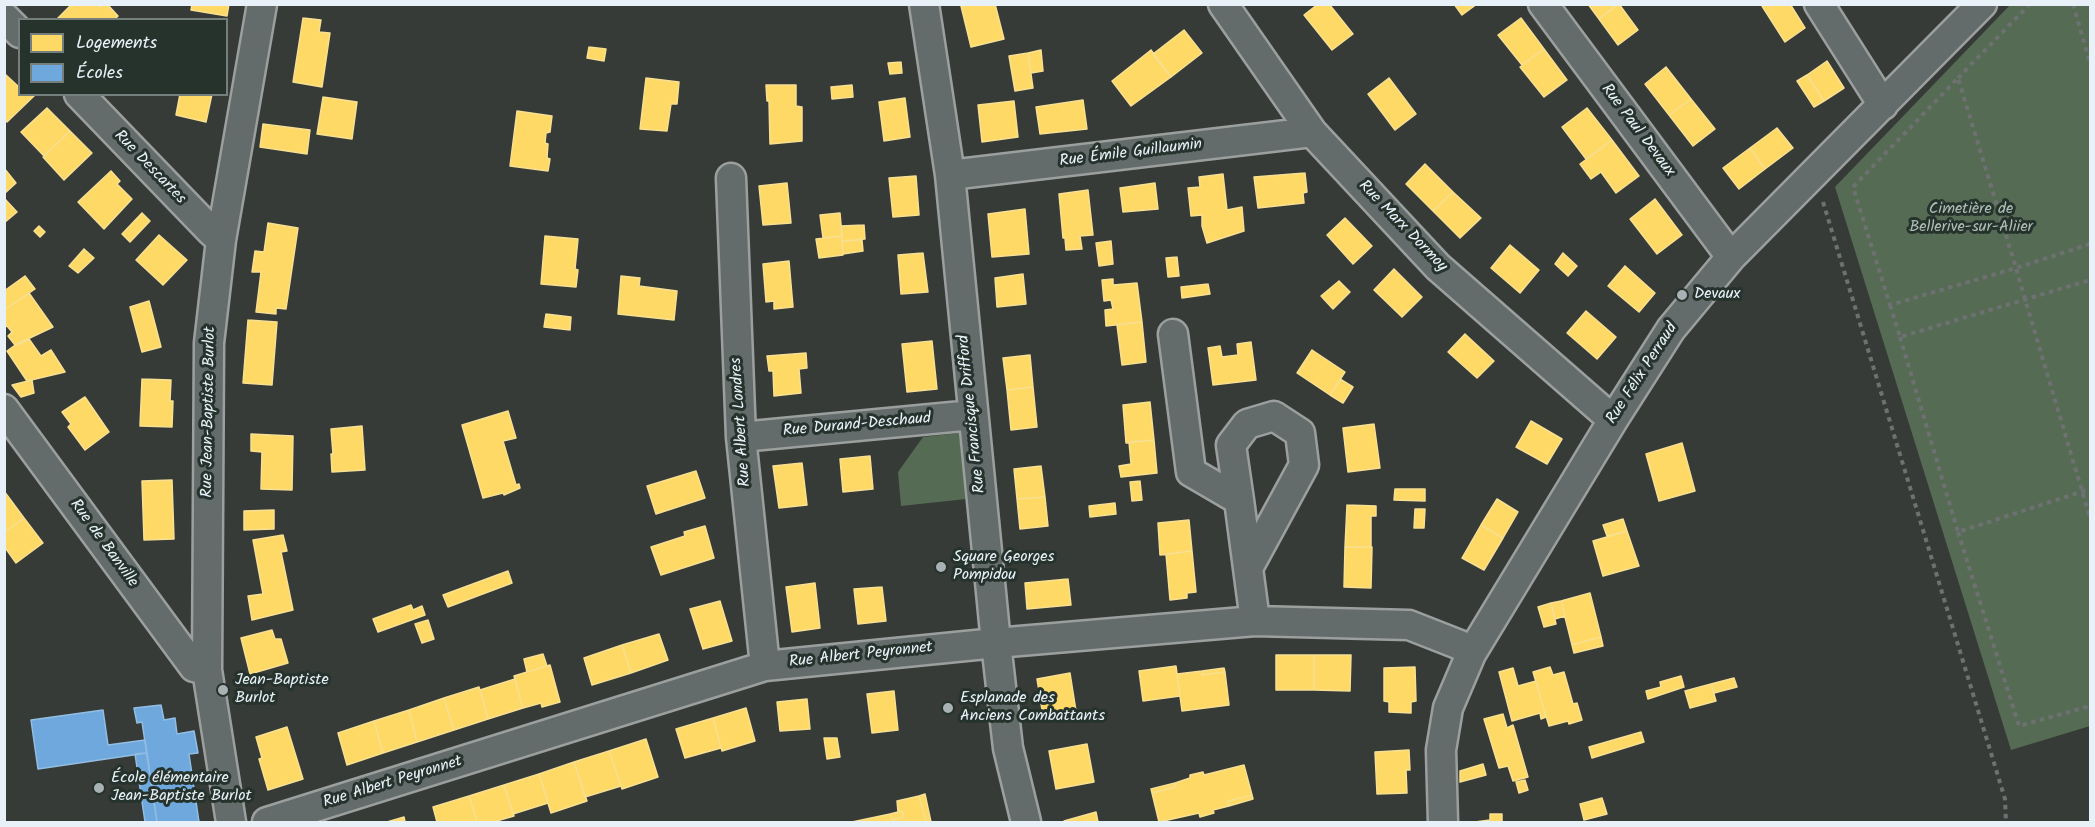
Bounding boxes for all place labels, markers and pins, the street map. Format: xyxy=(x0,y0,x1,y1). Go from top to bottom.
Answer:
place label: Devaux xyxy=(1694,285,1740,305)
marker: Devaux xyxy=(1675,288,1689,302)
place label: Square Georges Pompidou xyxy=(953,548,1054,586)
marker: Square Georges Pompidou xyxy=(934,560,948,574)
place label: Jean-Baptiste Burlot xyxy=(235,671,329,709)
marker: Jean-Baptiste Burlot xyxy=(216,683,230,697)
place label: Esplanade des Anciens Combattants xyxy=(960,689,1105,727)
marker: Esplanade des Anciens Combattants xyxy=(941,701,955,715)
place label: École élémentaire Jean-Baptiste Burlot xyxy=(111,769,252,807)
marker: École élémentaire Jean-Baptiste Burlot xyxy=(92,781,106,795)

